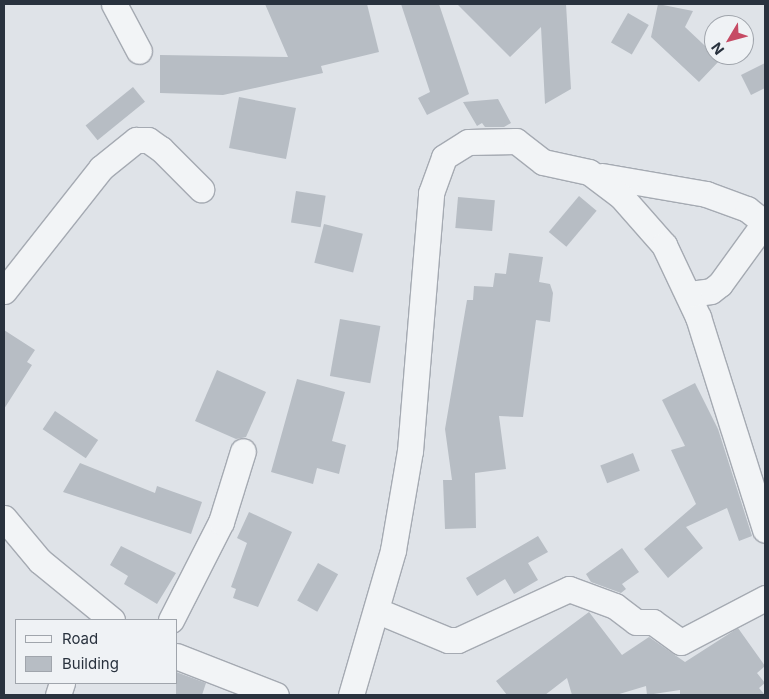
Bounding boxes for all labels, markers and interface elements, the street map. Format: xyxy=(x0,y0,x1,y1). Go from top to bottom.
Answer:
north arrow xyxy=(704,15,754,65)
text: N xyxy=(707,39,727,58)
legend xyxy=(15,619,178,684)
text: Road xyxy=(62,629,98,648)
text: Building xyxy=(62,654,119,673)

